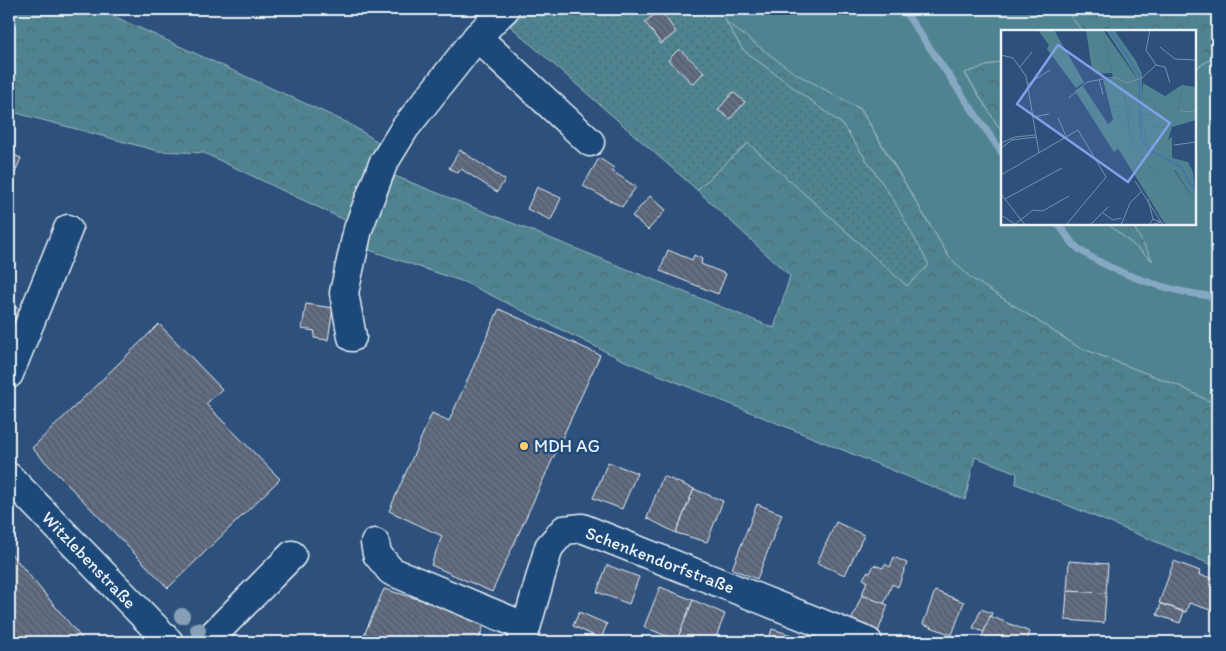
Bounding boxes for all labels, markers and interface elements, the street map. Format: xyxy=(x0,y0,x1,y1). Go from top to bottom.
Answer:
inset map xyxy=(1001,30,1196,225)
place label: MDH AG xyxy=(534,435,600,457)
marker: MDH AG xyxy=(518,440,530,452)
street label: Witzlebenstraße xyxy=(37,507,141,613)
street label: Schenkendorfstraße xyxy=(583,522,737,598)

